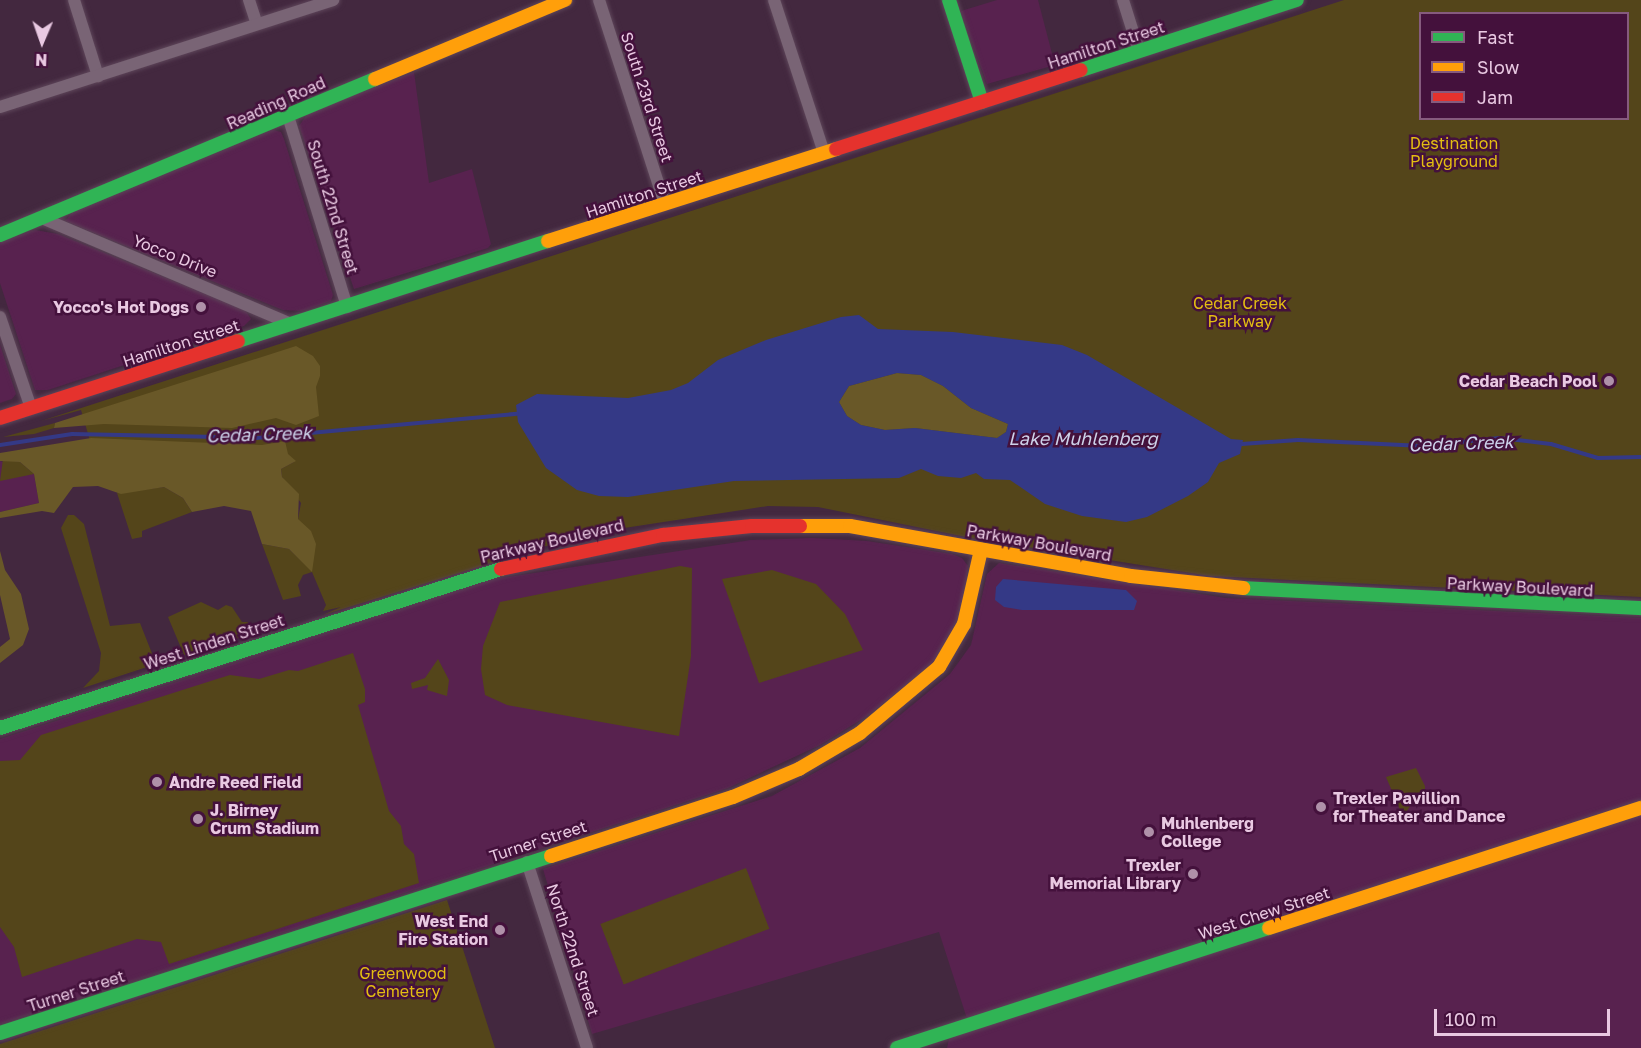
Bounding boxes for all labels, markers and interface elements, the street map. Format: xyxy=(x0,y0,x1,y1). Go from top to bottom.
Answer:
north arrow xyxy=(12,12,72,72)
legend xyxy=(1419,12,1629,120)
street label: Hamilton Street xyxy=(1045,17,1167,73)
text: Fast xyxy=(1477,26,1514,48)
street label: South 23rd Street xyxy=(617,30,677,164)
text: N xyxy=(35,50,48,70)
text: Slow xyxy=(1477,56,1519,78)
street label: Reading Road xyxy=(224,73,328,133)
text: Jam xyxy=(1477,86,1513,108)
park label: Destination Playground xyxy=(1410,133,1498,171)
street label: South 22nd Street xyxy=(303,138,363,276)
street label: Hamilton Street xyxy=(583,166,705,222)
street label: Yocco Drive xyxy=(130,230,220,282)
park label: Cedar Creek Parkway xyxy=(1193,293,1287,331)
place label: Yocco's Hot Dogs xyxy=(53,297,189,317)
marker: Yocco's Hot Dogs xyxy=(194,300,208,314)
street label: Hamilton Street xyxy=(120,315,242,371)
place label: Cedar Beach Pool xyxy=(1459,371,1597,391)
marker: Cedar Beach Pool xyxy=(1602,374,1616,388)
water label: Cedar Creek xyxy=(206,421,312,447)
water label: Lake Muhlenberg xyxy=(1008,427,1158,449)
water label: Cedar Creek xyxy=(1408,430,1514,456)
street label: Parkway Boulevard xyxy=(478,515,626,567)
street label: Parkway Boulevard xyxy=(965,521,1113,565)
street label: Parkway Boulevard xyxy=(1446,574,1594,600)
street label: West Linden Street xyxy=(141,610,287,674)
place label: Andre Reed Field xyxy=(169,772,301,792)
marker: Andre Reed Field xyxy=(150,775,164,789)
place label: Trexler Pavillion for Theater and Dance xyxy=(1333,788,1505,826)
place label: J. Birney Crum Stadium xyxy=(210,800,319,838)
marker: Trexler Pavillion for Theater and Dance xyxy=(1314,800,1328,814)
marker: J. Birney Crum Stadium xyxy=(191,812,205,826)
place label: Muhlenberg College xyxy=(1161,813,1254,851)
street label: Turner Street xyxy=(487,816,589,866)
marker: Muhlenberg College xyxy=(1142,825,1156,839)
place label: Trexler Memorial Library xyxy=(1050,855,1181,893)
marker: Trexler Memorial Library xyxy=(1186,867,1200,881)
street label: North 22nd Street xyxy=(543,881,603,1019)
street label: West Chew Street xyxy=(1196,883,1332,943)
place label: West End Fire Station xyxy=(398,911,488,949)
marker: West End Fire Station xyxy=(493,923,507,937)
park label: Greenwood Cemetery xyxy=(359,963,447,1001)
street label: Turner Street xyxy=(25,966,127,1016)
scale bar xyxy=(1437,997,1612,1035)
text: 100 m xyxy=(1445,1008,1496,1030)

